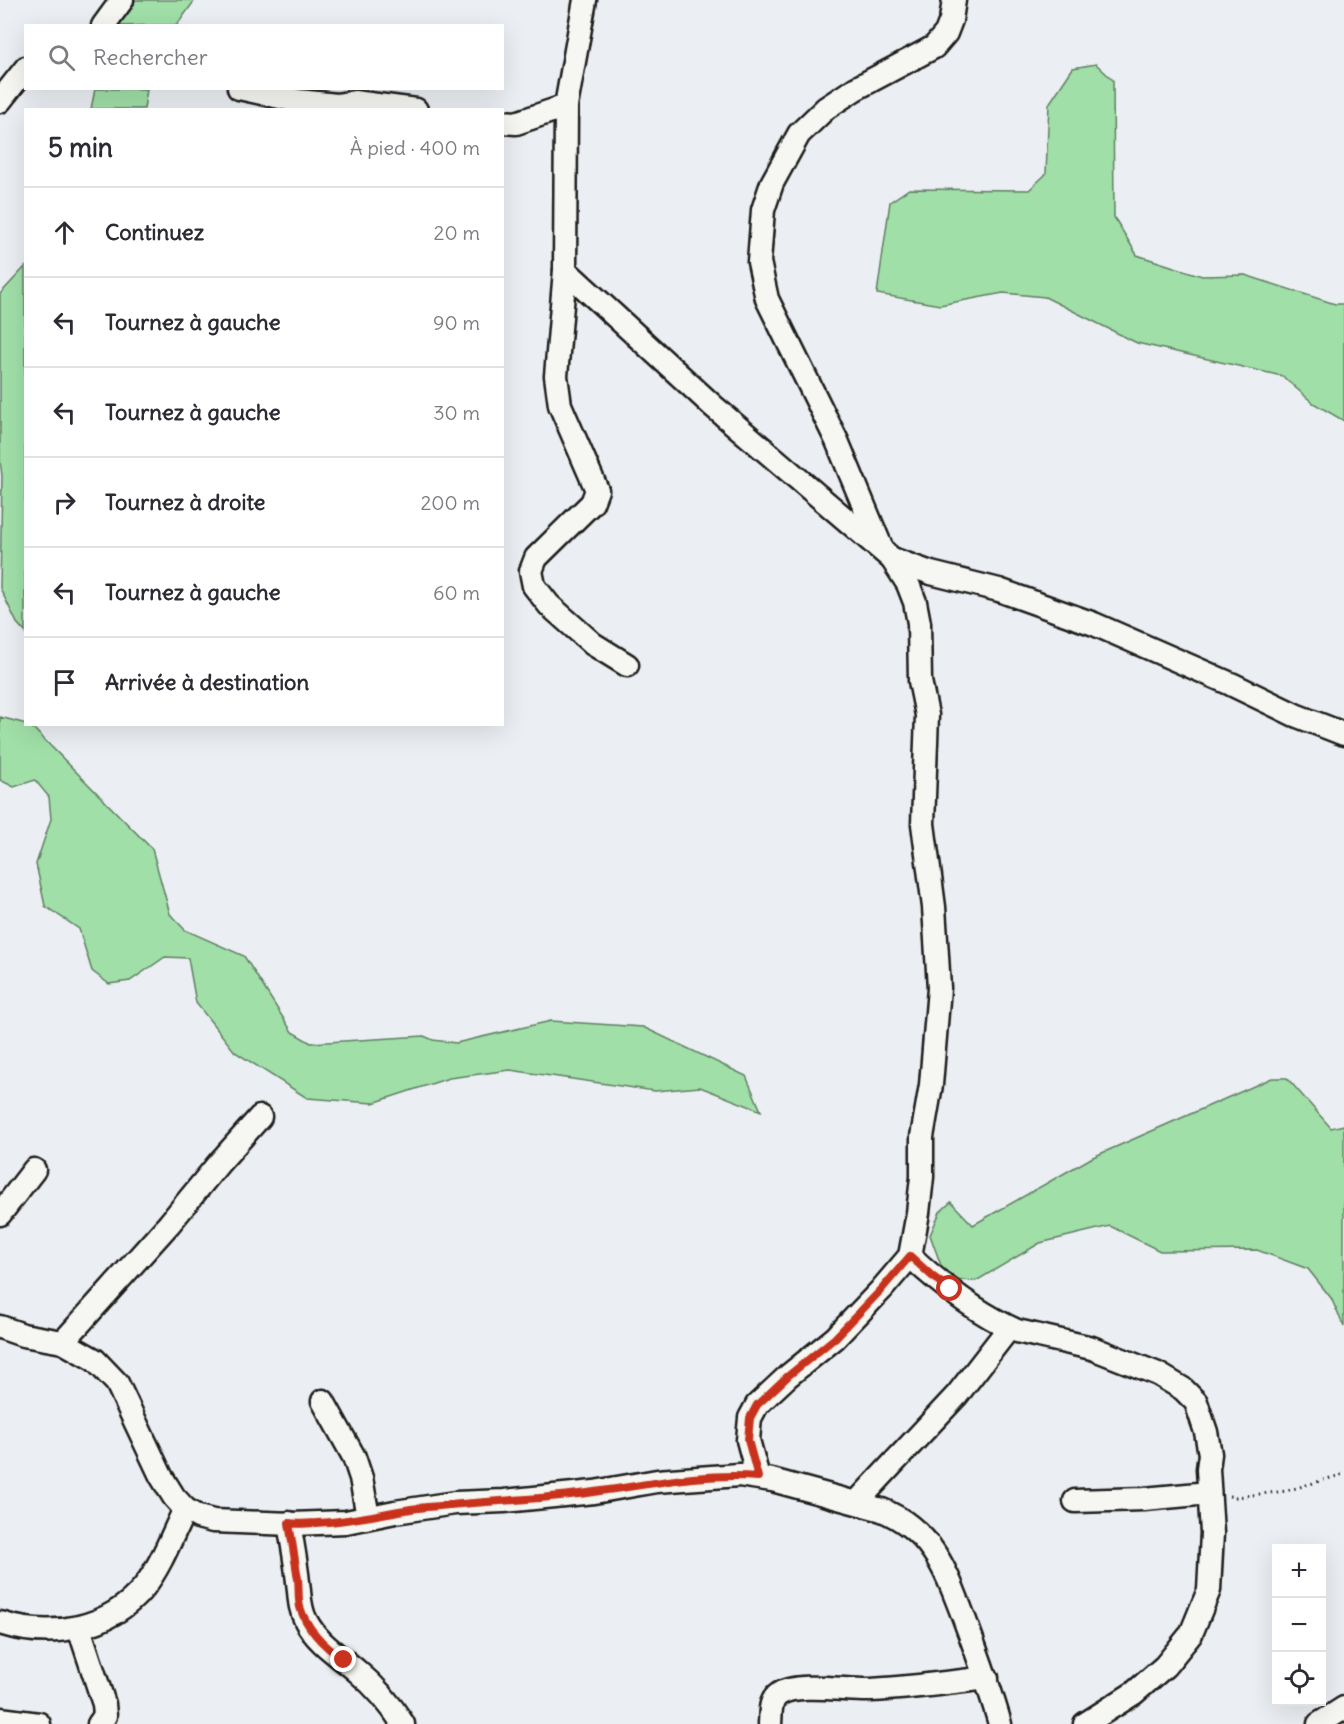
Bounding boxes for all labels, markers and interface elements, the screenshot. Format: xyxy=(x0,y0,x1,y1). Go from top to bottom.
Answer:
search box xyxy=(24,24,504,90)
icon: search xyxy=(45,41,78,74)
text: Rechercher xyxy=(93,43,208,71)
text: 5 min xyxy=(48,131,113,164)
text: À pied · 400 m xyxy=(350,135,480,160)
icon: ahead xyxy=(48,216,81,249)
text: Continuez xyxy=(105,218,204,246)
text: 20 m xyxy=(434,220,480,245)
icon: left xyxy=(48,306,81,339)
text: Tournez à gauche xyxy=(105,308,281,336)
text: 90 m xyxy=(433,310,480,335)
icon: left xyxy=(48,396,81,429)
text: Tournez à gauche xyxy=(105,398,281,426)
text: 30 m xyxy=(433,400,480,425)
icon: right xyxy=(48,486,81,519)
text: Tournez à droite xyxy=(105,488,265,516)
text: 200 m xyxy=(420,490,480,515)
icon: left xyxy=(48,576,81,609)
text: Tournez à gauche xyxy=(105,578,281,606)
text: 60 m xyxy=(433,580,480,605)
icon: arrive xyxy=(48,666,81,699)
text: Arrivée à destination xyxy=(105,668,309,696)
route start xyxy=(936,1275,962,1301)
map controls xyxy=(1272,1544,1326,1706)
button: + xyxy=(1272,1544,1326,1598)
button: − xyxy=(1272,1598,1326,1652)
route end xyxy=(330,1646,356,1672)
button: locate xyxy=(1272,1652,1326,1706)

